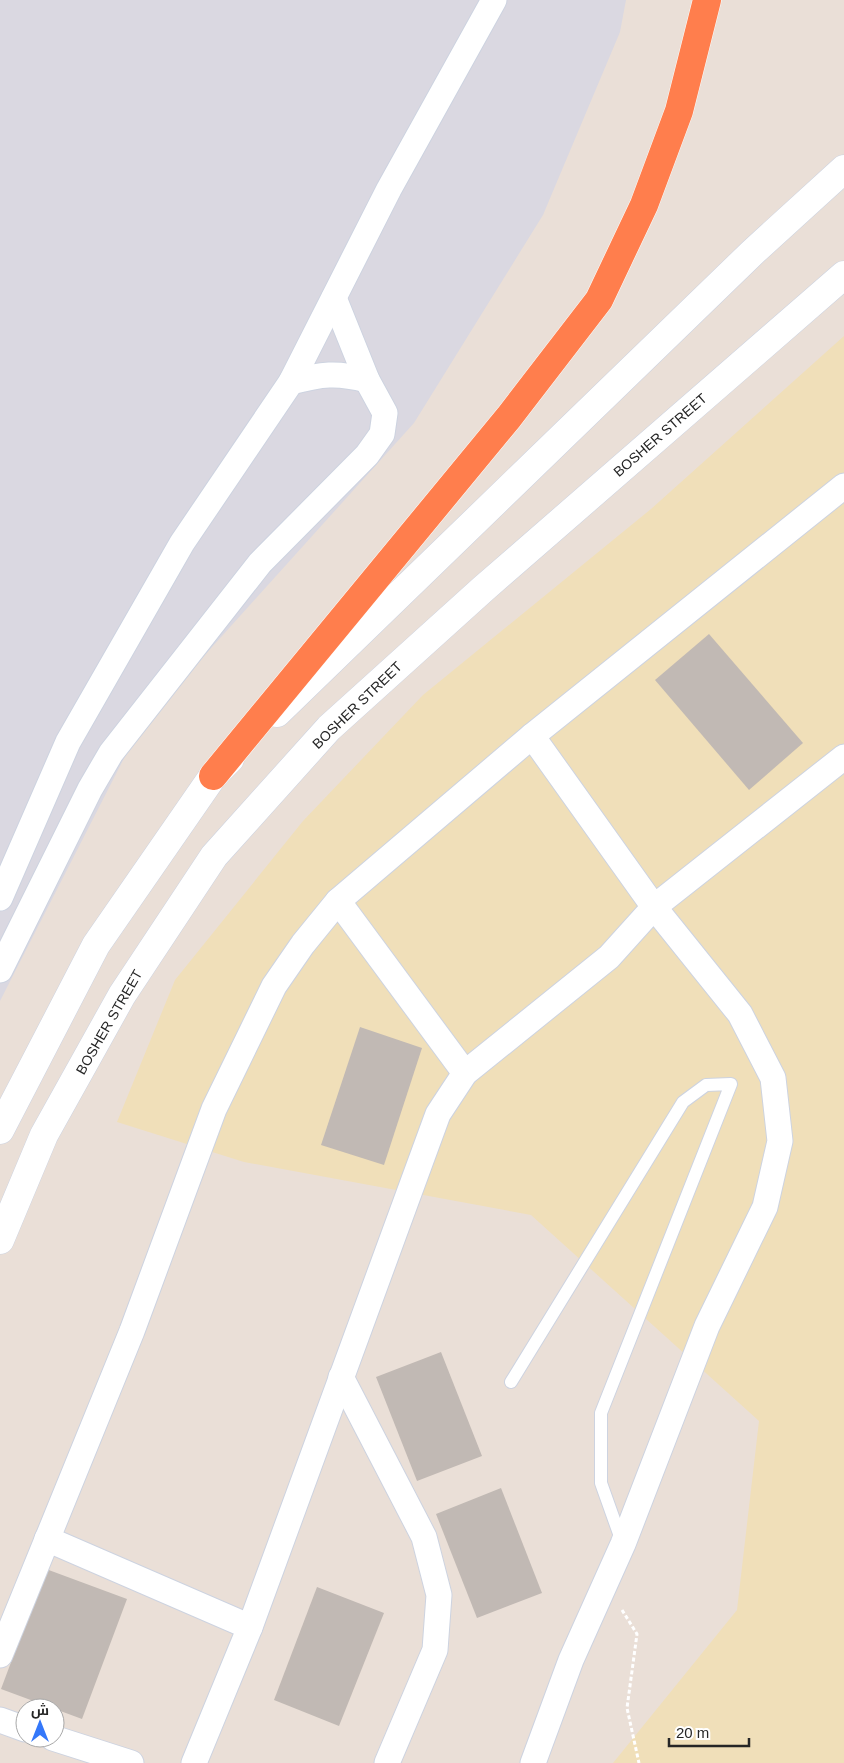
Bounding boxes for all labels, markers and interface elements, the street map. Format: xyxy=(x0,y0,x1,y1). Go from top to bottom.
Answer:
street label: BOSHER STREET xyxy=(610,390,710,480)
street label: BOSHER STREET xyxy=(309,658,405,752)
street label: BOSHER STREET xyxy=(73,966,146,1077)
north arrow xyxy=(15,1698,65,1748)
text: ش xyxy=(31,1702,49,1719)
scale bar xyxy=(669,1716,749,1748)
text: 20 m xyxy=(676,1724,709,1741)

